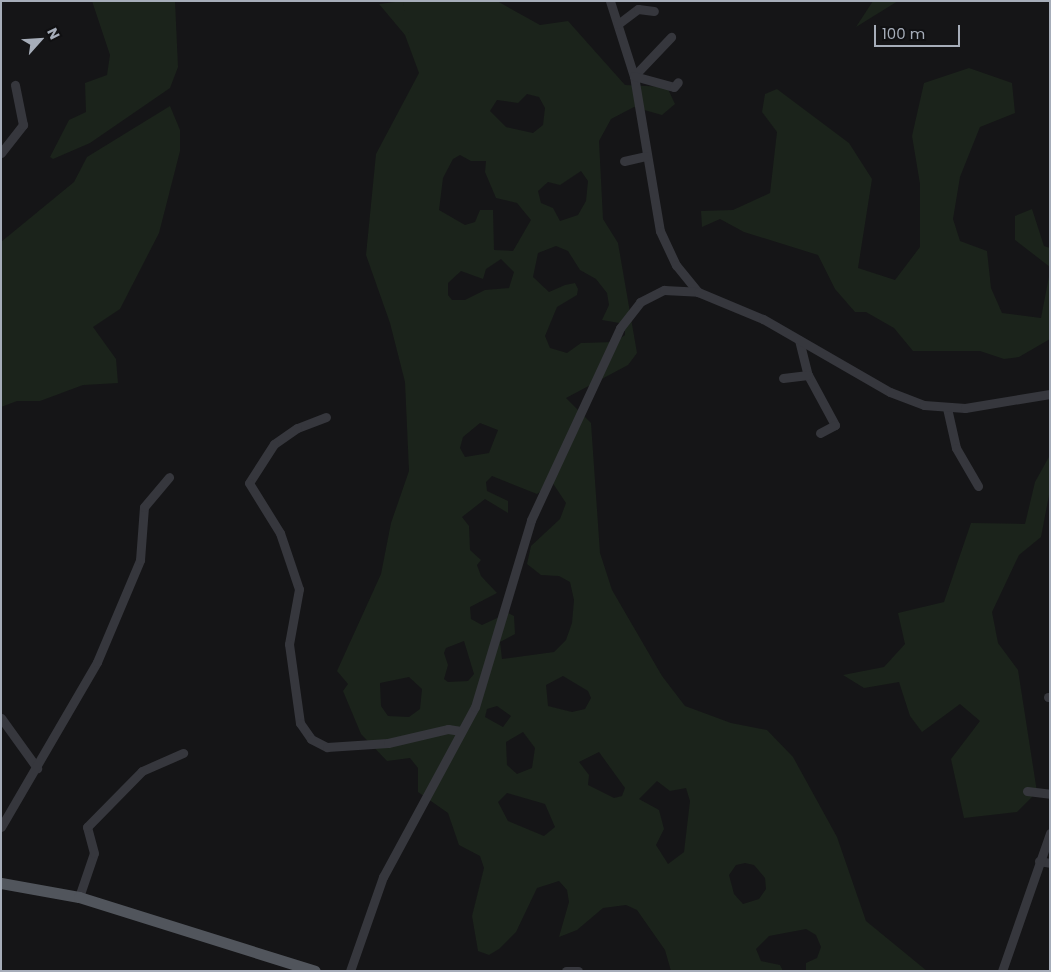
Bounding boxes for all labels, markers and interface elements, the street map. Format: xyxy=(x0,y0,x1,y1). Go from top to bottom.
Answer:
north arrow xyxy=(15,15,65,65)
scale bar xyxy=(876,15,962,47)
text: 100 m xyxy=(882,23,925,44)
text: N xyxy=(42,24,65,43)

